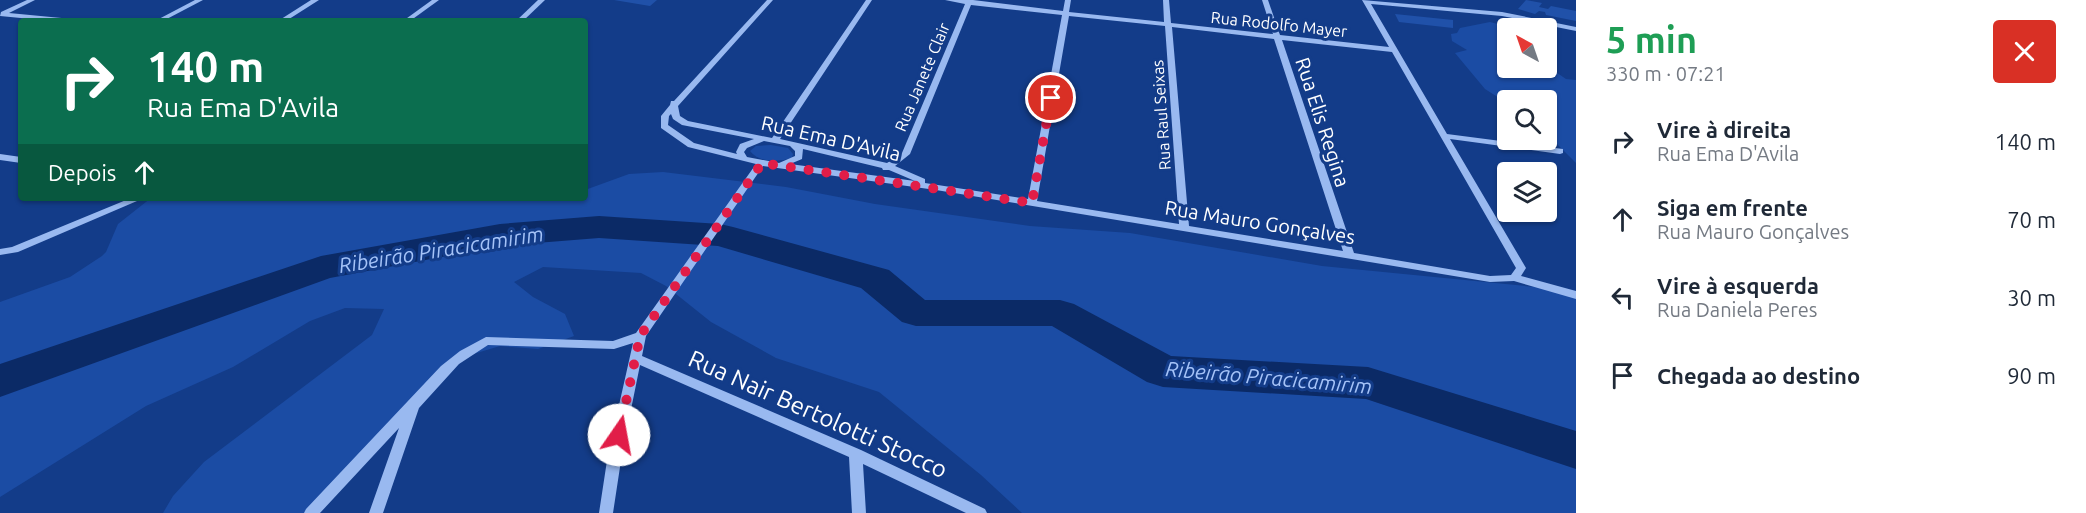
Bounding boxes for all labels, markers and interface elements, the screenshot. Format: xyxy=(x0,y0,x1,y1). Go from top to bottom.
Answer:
street label: Rua Rodolfo Mayer xyxy=(1210,8,1348,40)
north arrow xyxy=(1497,18,1557,78)
map controls xyxy=(1497,18,1557,222)
text: 5 min xyxy=(1606,19,1697,60)
street label: Rua Janete Clair xyxy=(891,20,953,134)
button: close xyxy=(1993,20,2056,83)
icon: right xyxy=(48,42,126,120)
text: 140 m xyxy=(147,43,264,90)
street label: Rua Elis Regina xyxy=(1291,54,1355,190)
street label: Rua Raul Seixas xyxy=(1148,59,1174,171)
text: 330 m · 07:21 xyxy=(1606,62,1726,85)
pin xyxy=(1025,72,1076,123)
icon: arrive xyxy=(1034,81,1067,114)
button: search xyxy=(1497,90,1557,150)
text: Rua Ema D'Avila xyxy=(147,92,339,122)
street label: Rua Ema D'Avila xyxy=(759,111,903,165)
text: Vire à direita xyxy=(1657,117,1791,142)
icon: right xyxy=(1606,125,1639,158)
text: 140 m xyxy=(1995,129,2056,154)
text: Rua Ema D'Avila xyxy=(1657,142,1799,165)
icon: ahead xyxy=(128,156,161,189)
text: Depois xyxy=(48,160,116,185)
button: layers xyxy=(1497,162,1557,222)
text: Siga em frente xyxy=(1657,195,1808,220)
street label: Rua Mauro Gonçalves xyxy=(1163,196,1357,248)
icon: ahead xyxy=(1606,203,1639,236)
text: 70 m xyxy=(2007,207,2056,232)
text: Rua Mauro Gonçalves xyxy=(1657,220,1849,243)
water label: Ribeirão Piracicamirim xyxy=(337,221,545,277)
text: Vire à esquerda xyxy=(1657,273,1819,298)
icon: left xyxy=(1606,281,1639,314)
text: 30 m xyxy=(2007,285,2056,310)
text: Rua Daniela Peres xyxy=(1657,298,1817,321)
street label: Rua Nair Bertolotti Stocco xyxy=(685,345,951,483)
water label: Ribeirão Piracicamirim xyxy=(1165,356,1373,398)
icon: arrive xyxy=(1606,359,1639,392)
text: Chegada ao destino xyxy=(1657,363,1860,388)
text: 90 m xyxy=(2007,363,2056,388)
position arrow xyxy=(587,403,651,467)

